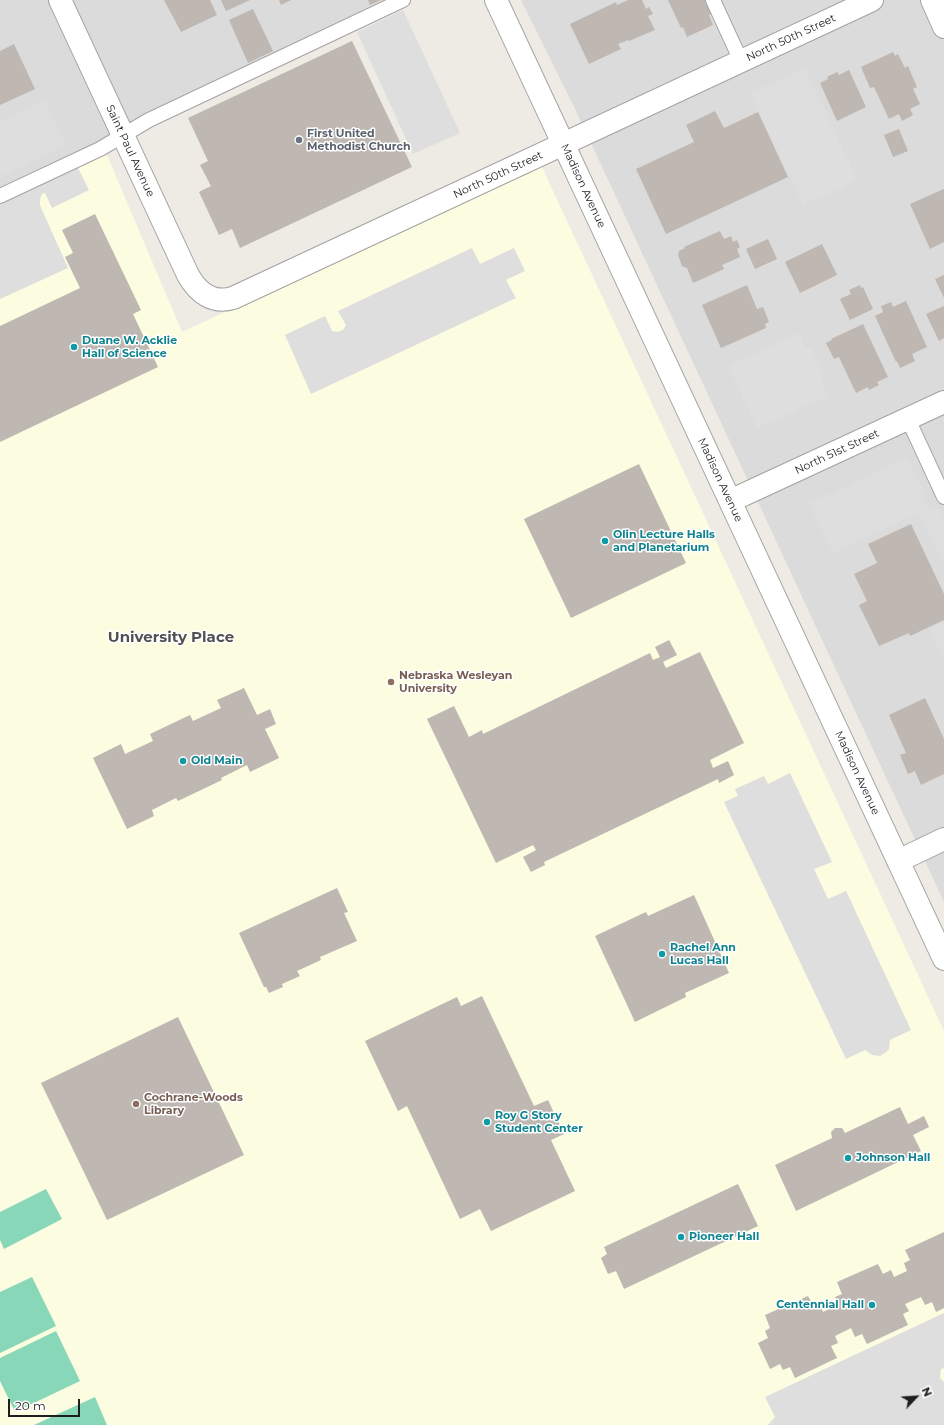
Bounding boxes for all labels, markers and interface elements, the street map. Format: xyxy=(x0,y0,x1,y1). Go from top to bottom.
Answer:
street label: North 50th Street xyxy=(744,12,838,64)
street label: Saint Paul Avenue xyxy=(103,103,157,199)
place label: First United Methodist Church xyxy=(307,127,411,153)
marker: First United Methodist Church xyxy=(294,135,304,145)
street label: Madison Avenue xyxy=(558,142,608,230)
street label: North 50th Street xyxy=(451,149,545,201)
place label: Duane W. Acklie Hall of Science xyxy=(82,334,177,360)
marker: Duane W. Acklie Hall of Science xyxy=(69,342,79,352)
street label: North 51st Street xyxy=(793,427,881,477)
street label: Madison Avenue xyxy=(695,436,745,524)
place label: Olin Lecture Halls and Planetarium xyxy=(613,528,715,554)
marker: Olin Lecture Halls and Planetarium xyxy=(600,536,610,546)
district label: University Place xyxy=(108,629,234,647)
place label: Nebraska Wesleyan University xyxy=(399,669,512,695)
marker: Nebraska Wesleyan University xyxy=(386,677,396,687)
street label: Madison Avenue xyxy=(832,729,882,817)
place label: Old Main xyxy=(191,754,243,768)
marker: Old Main xyxy=(178,756,188,766)
place label: Rachel Ann Lucas Hall xyxy=(670,941,736,967)
marker: Rachel Ann Lucas Hall xyxy=(657,949,667,959)
place label: Cochrane-Woods Library xyxy=(144,1091,243,1117)
marker: Cochrane-Woods Library xyxy=(131,1099,141,1109)
place label: Roy G Story Student Center xyxy=(495,1109,583,1135)
marker: Roy G Story Student Center xyxy=(482,1117,492,1127)
place label: Johnson Hall xyxy=(856,1151,930,1165)
marker: Johnson Hall xyxy=(843,1153,853,1163)
place label: Pioneer Hall xyxy=(689,1230,759,1244)
marker: Pioneer Hall xyxy=(676,1232,686,1242)
place label: Centennial Hall xyxy=(776,1298,864,1312)
marker: Centennial Hall xyxy=(867,1300,877,1310)
north arrow xyxy=(896,1377,936,1417)
text: N xyxy=(919,1385,935,1399)
scale bar xyxy=(10,1391,82,1417)
text: 20 m xyxy=(15,1398,46,1413)

